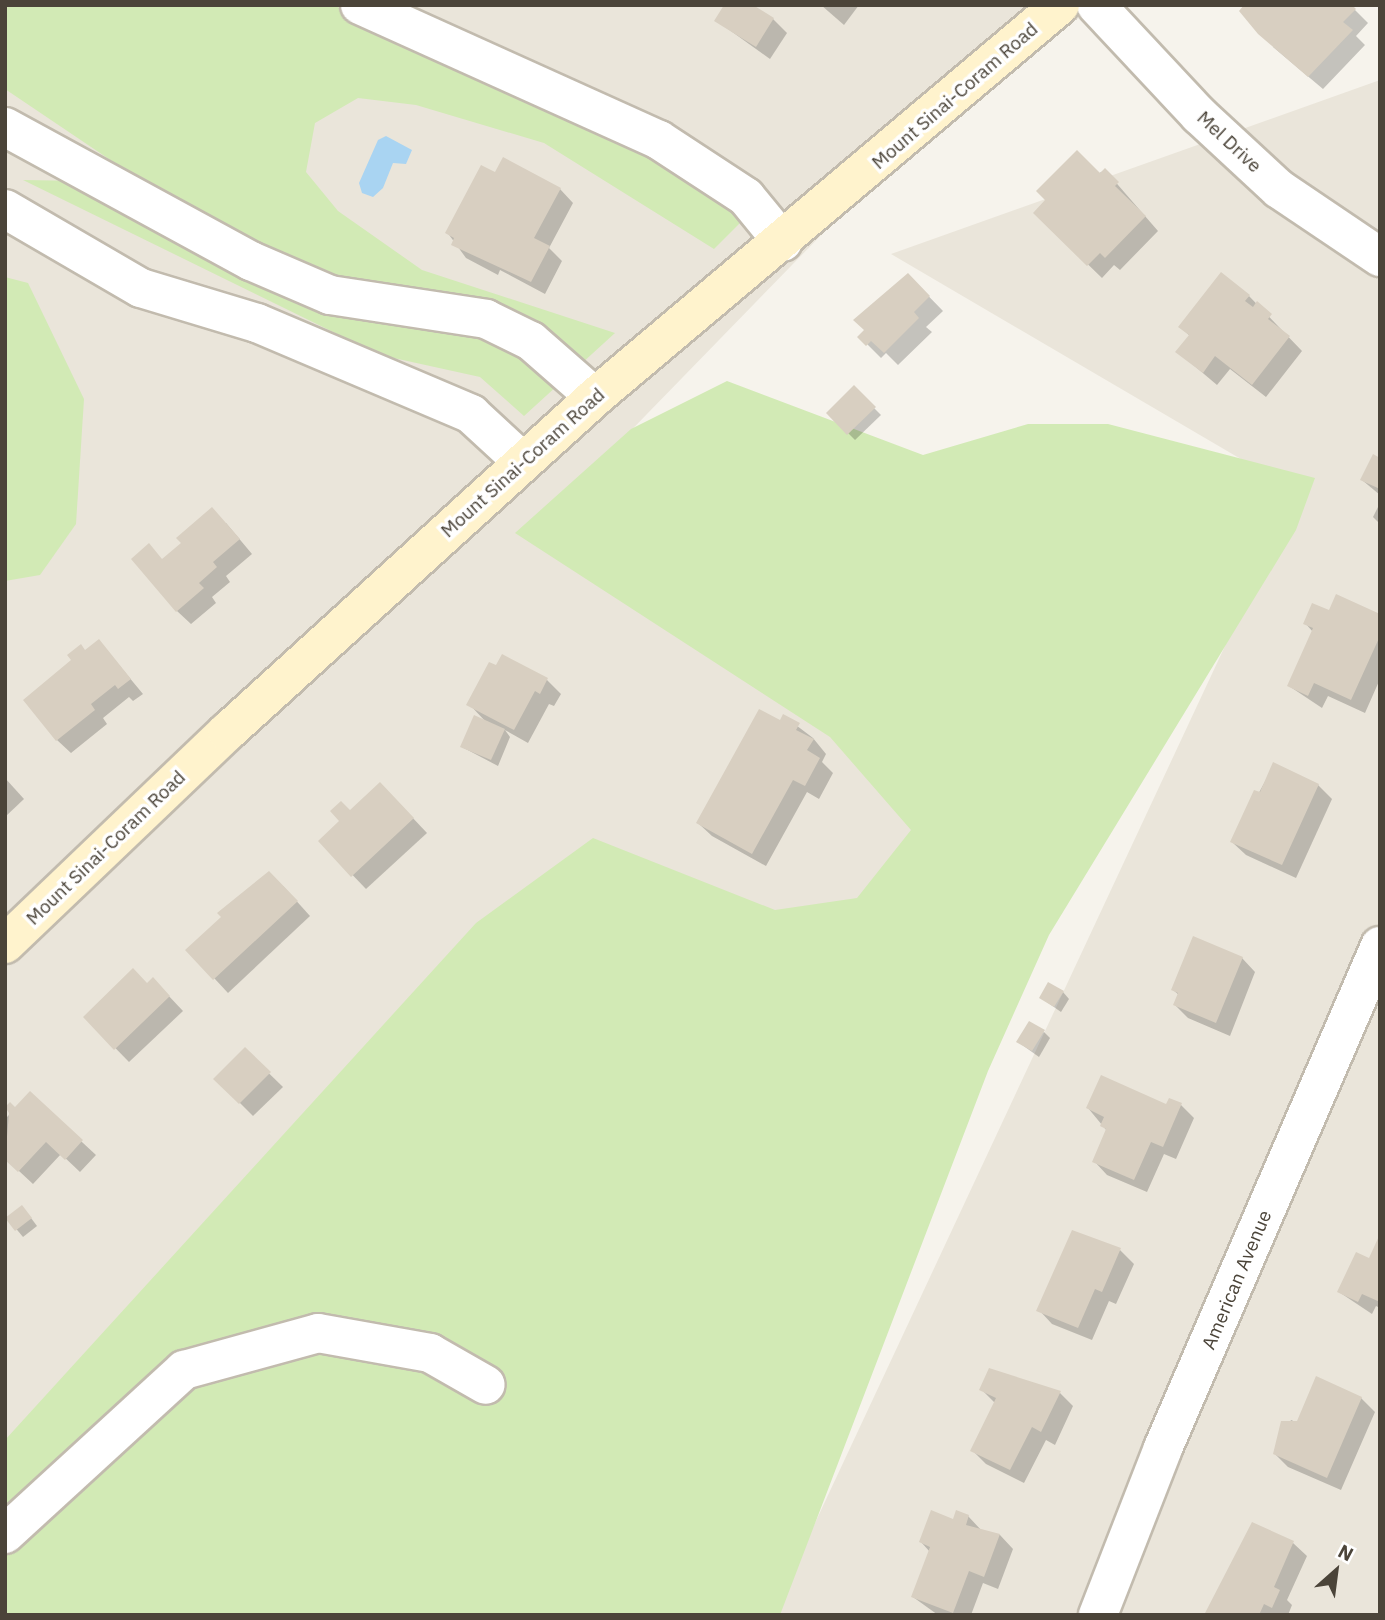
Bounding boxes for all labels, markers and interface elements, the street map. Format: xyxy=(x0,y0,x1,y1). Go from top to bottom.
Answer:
street label: Mount Sinai-Coram Road xyxy=(867,18,1043,174)
street label: Mel Drive xyxy=(1192,107,1266,177)
street label: Mount Sinai-Coram Road xyxy=(436,383,610,543)
street label: Mount Sinai-Coram Road xyxy=(22,766,190,930)
street label: American Avenue xyxy=(1197,1207,1277,1353)
north arrow xyxy=(1301,1536,1371,1606)
text: N xyxy=(1334,1539,1358,1566)

